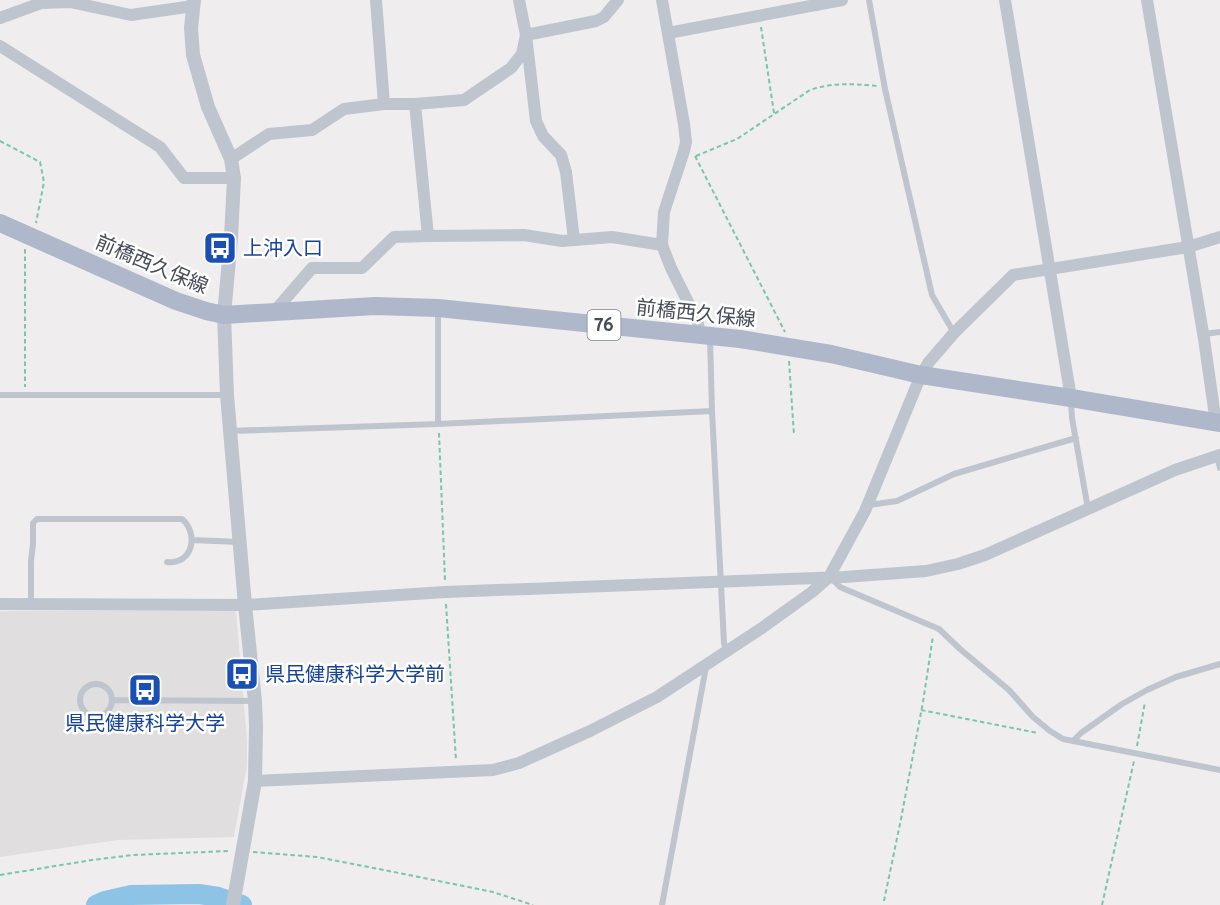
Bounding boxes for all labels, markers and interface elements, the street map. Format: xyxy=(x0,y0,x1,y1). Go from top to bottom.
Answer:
street label: 前橋西久保線 xyxy=(91,230,212,301)
bus stop icon: 上沖入口 xyxy=(202,230,238,266)
place label: 上沖入口 xyxy=(243,237,323,263)
street label: 前橋西久保線 xyxy=(635,296,757,334)
road number: 76 xyxy=(588,310,620,340)
bus stop icon: 県民健康科学大学前 xyxy=(224,656,260,692)
place label: 県民健康科学大学前 xyxy=(265,663,445,689)
bus stop icon: 県民健康科学大学 xyxy=(127,672,163,708)
place label: 県民健康科学大学 xyxy=(65,712,225,738)

